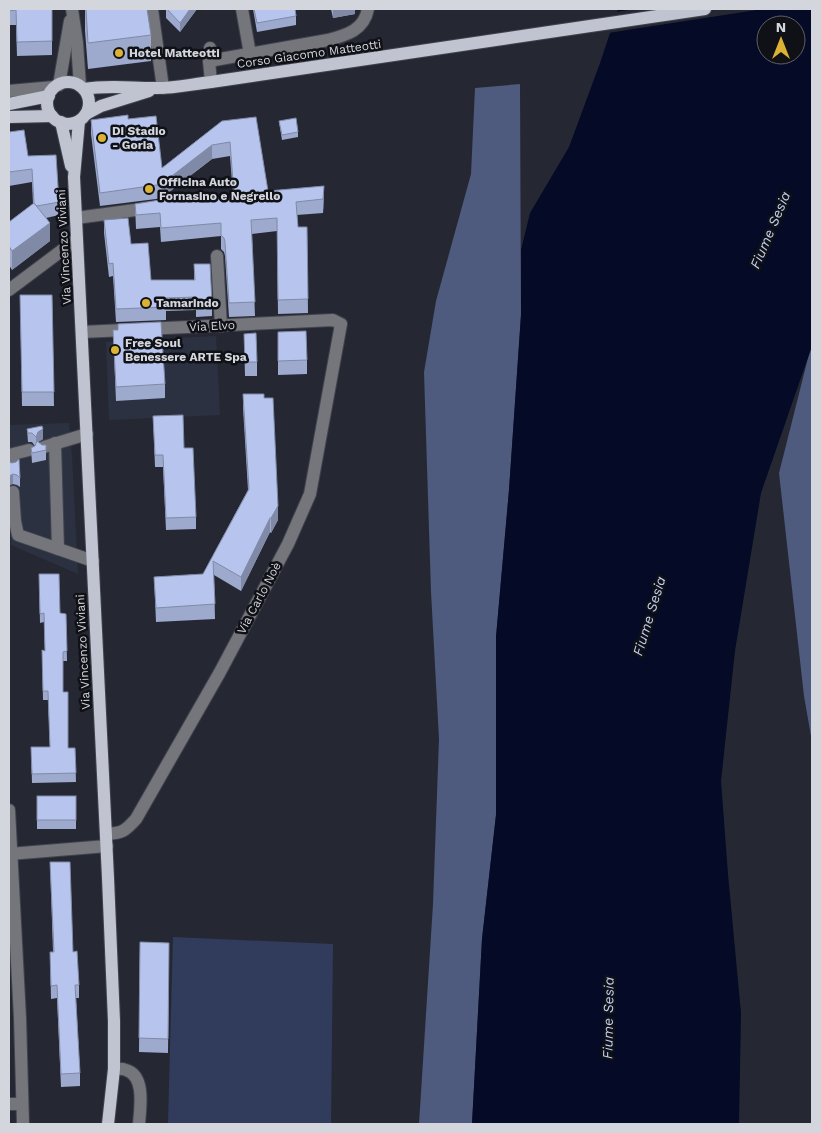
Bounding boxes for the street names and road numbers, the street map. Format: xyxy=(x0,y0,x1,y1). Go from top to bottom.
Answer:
street label: Corso Giacomo Matteotti xyxy=(236,37,382,71)
street label: Via Vincenzo Viviani xyxy=(54,189,74,305)
street label: Via Elvo xyxy=(189,318,235,334)
street label: Via Carlo Noè xyxy=(234,560,284,636)
street label: Via Vincenzo Viviani xyxy=(73,594,93,710)

